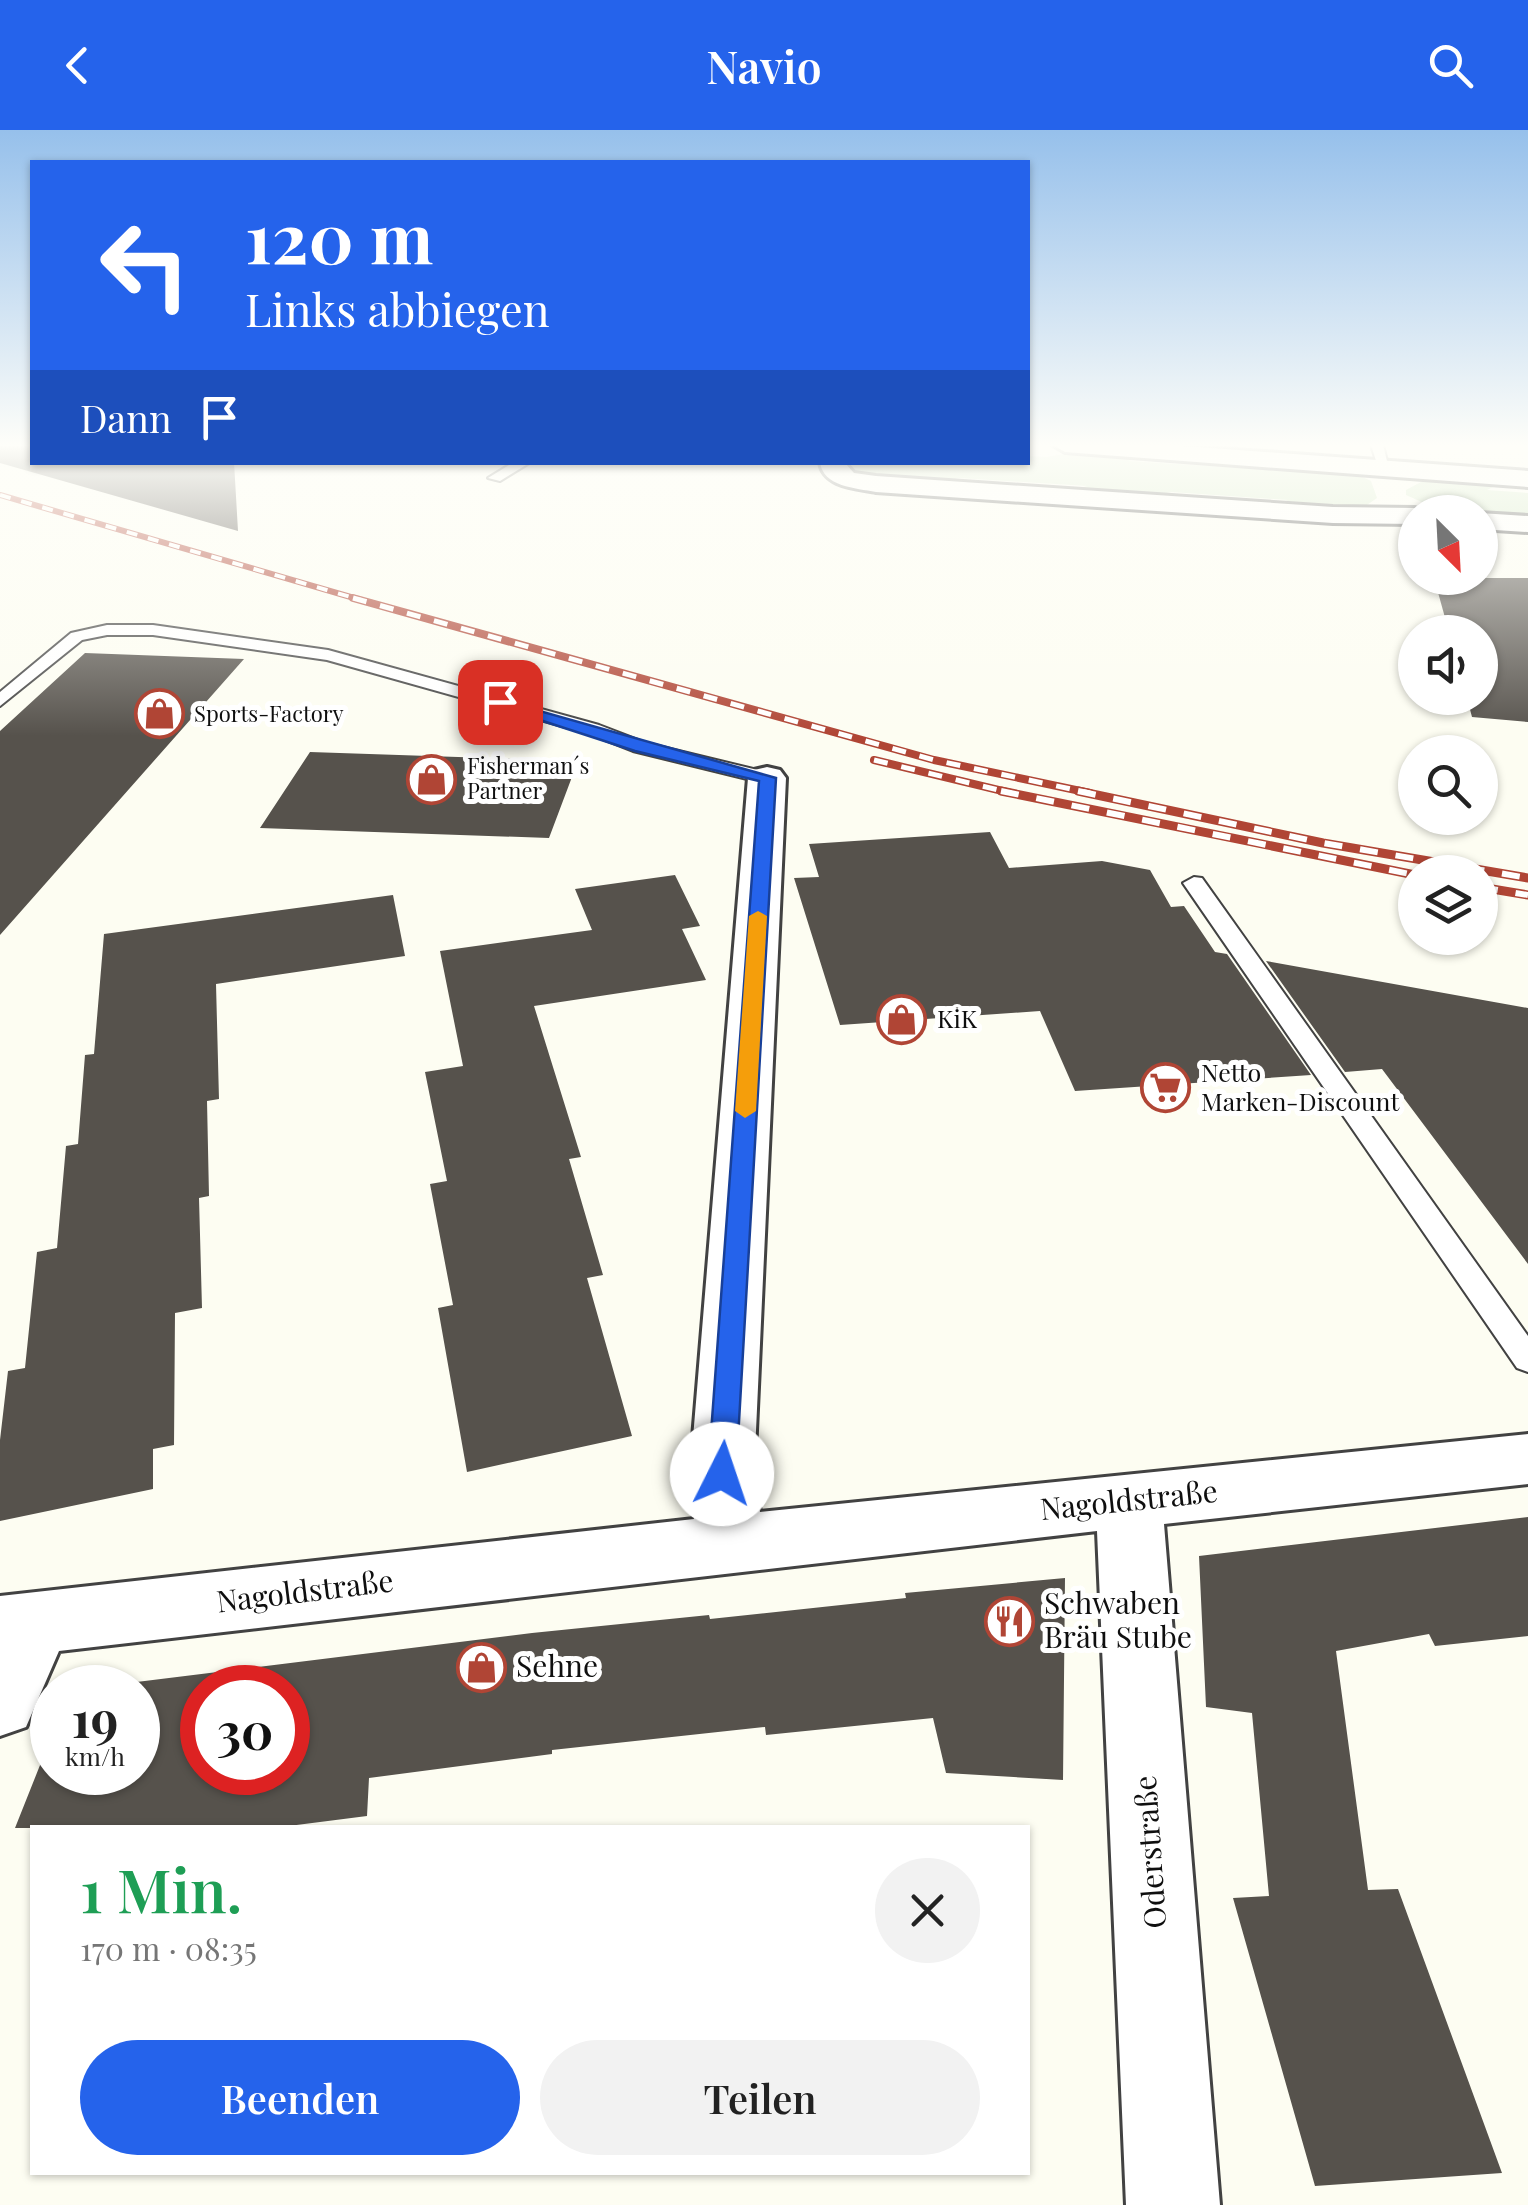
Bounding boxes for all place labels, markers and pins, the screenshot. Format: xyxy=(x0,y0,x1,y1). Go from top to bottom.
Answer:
pin xyxy=(458,660,543,745)
shop icon: Sports-Factory xyxy=(133,688,185,740)
place label: Sports-Factory xyxy=(194,698,344,728)
place label: Fisherman´s Partner xyxy=(467,750,589,805)
shop icon: Fisherman´s Partner xyxy=(406,753,458,805)
shop icon: KiK xyxy=(876,993,928,1045)
place label: KiK xyxy=(937,1001,978,1034)
place label: Netto Marken-Discount xyxy=(1201,1055,1400,1117)
supermarket icon: Netto Marken-Discount xyxy=(1140,1061,1192,1113)
place label: Schwaben Bräu Stube xyxy=(1044,1582,1192,1656)
restaurant icon: Schwaben Bräu Stube xyxy=(983,1595,1035,1647)
shop icon: Sehne xyxy=(455,1641,507,1693)
place label: Sehne xyxy=(516,1645,598,1685)

